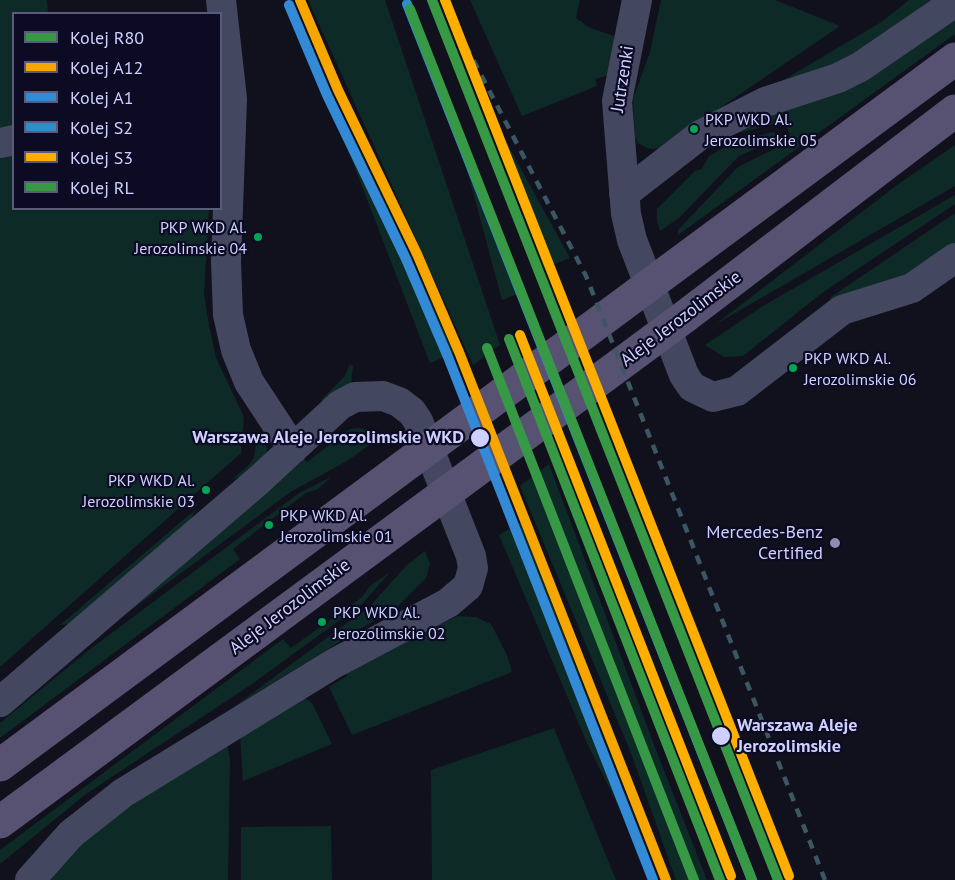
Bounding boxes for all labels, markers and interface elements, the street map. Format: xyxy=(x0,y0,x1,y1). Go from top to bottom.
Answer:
legend xyxy=(12,12,222,210)
text: Kolej R80 xyxy=(70,26,144,49)
street label: Jutrzenki xyxy=(607,44,639,114)
text: Kolej A12 xyxy=(70,56,143,79)
text: Kolej A1 xyxy=(70,86,134,109)
place label: PKP WKD Al. Jerozolimskie 05 xyxy=(705,110,817,148)
text: Kolej S2 xyxy=(70,116,133,139)
marker: PKP WKD Al. Jerozolimskie 05 xyxy=(688,123,700,135)
text: Kolej S3 xyxy=(70,146,133,169)
text: Kolej RL xyxy=(70,176,134,199)
place label: PKP WKD Al. Jerozolimskie 04 xyxy=(135,218,247,256)
marker: PKP WKD Al. Jerozolimskie 04 xyxy=(252,231,264,243)
street label: Aleje Jerozolimskie xyxy=(616,266,746,372)
place label: PKP WKD Al. Jerozolimskie 06 xyxy=(804,349,916,387)
marker: PKP WKD Al. Jerozolimskie 06 xyxy=(787,362,799,374)
place label: Warszawa Aleje Jerozolimskie WKD xyxy=(192,427,464,449)
marker: Warszawa Aleje Jerozolimskie WKD xyxy=(469,427,491,449)
place label: PKP WKD Al. Jerozolimskie 03 xyxy=(83,471,195,509)
marker: PKP WKD Al. Jerozolimskie 03 xyxy=(200,484,212,496)
place label: PKP WKD Al. Jerozolimskie 01 xyxy=(280,506,392,544)
marker: PKP WKD Al. Jerozolimskie 01 xyxy=(263,519,275,531)
place label: Mercedes-Benz Certified xyxy=(706,522,823,564)
marker: Mercedes-Benz Certified xyxy=(828,536,842,550)
street label: Aleje Jerozolimskie xyxy=(225,554,355,660)
place label: PKP WKD Al. Jerozolimskie 02 xyxy=(333,603,445,641)
marker: PKP WKD Al. Jerozolimskie 02 xyxy=(316,616,328,628)
place label: Warszawa Aleje Jerozolimskie xyxy=(737,715,857,758)
marker: Warszawa Aleje Jerozolimskie xyxy=(710,725,732,747)

